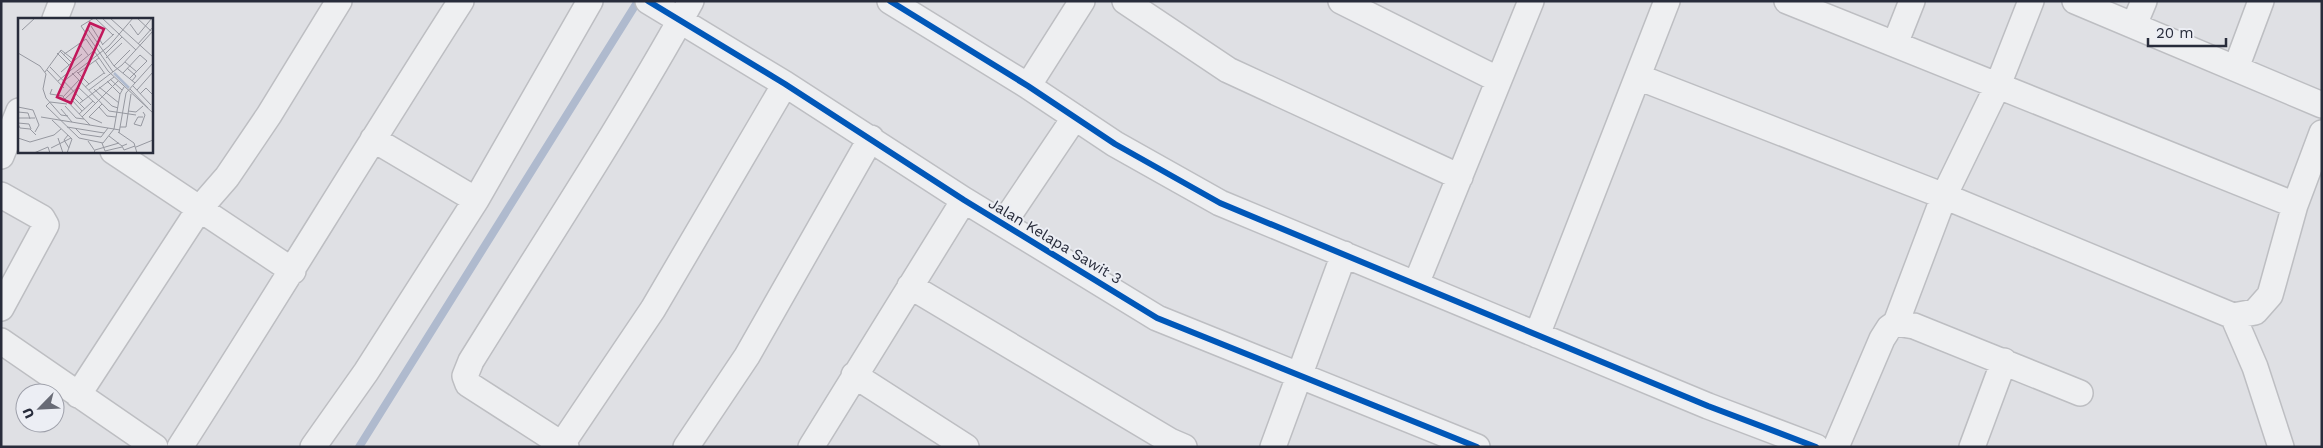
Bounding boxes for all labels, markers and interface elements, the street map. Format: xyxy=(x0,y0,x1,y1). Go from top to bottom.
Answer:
scale bar xyxy=(2148,15,2226,47)
inset map xyxy=(18,18,152,152)
text: 20 m xyxy=(2156,24,2194,42)
street label: Jalan Kelapa Sawit 3 xyxy=(985,194,1125,288)
north arrow xyxy=(15,383,65,433)
text: U xyxy=(19,405,37,421)

